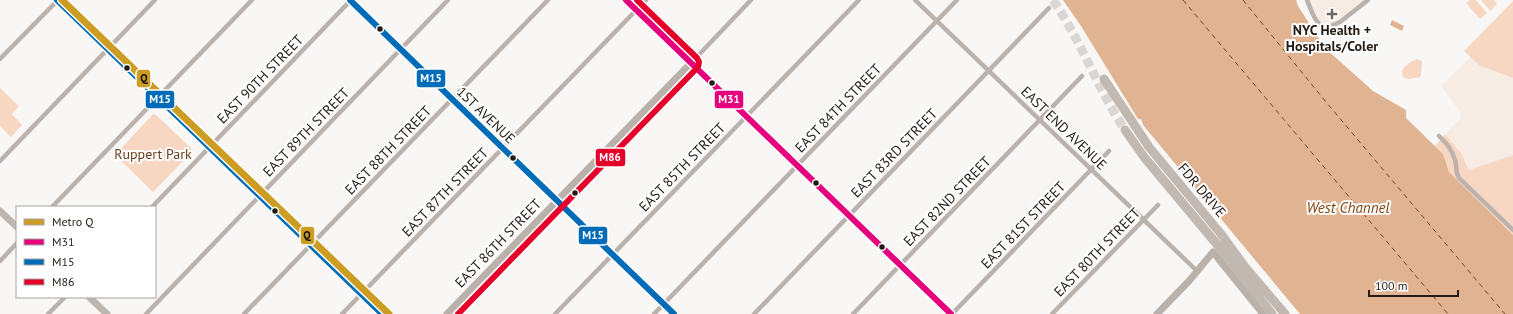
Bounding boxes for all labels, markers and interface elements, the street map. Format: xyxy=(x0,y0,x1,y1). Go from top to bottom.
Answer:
marker: NYC Health + Hospitals/Coler xyxy=(1326,8,1338,20)
place label: NYC Health + Hospitals/Coler xyxy=(1286,21,1378,55)
unlabelled marker xyxy=(375,24,385,34)
street label: EAST 90TH STREET xyxy=(213,31,307,127)
street label: EAST 84TH STREET xyxy=(791,60,885,156)
unlabelled marker xyxy=(122,63,132,73)
line badge: Q xyxy=(136,69,151,88)
line badge: M15 xyxy=(416,69,446,88)
text: Q xyxy=(140,71,148,85)
text: M15 xyxy=(420,71,442,85)
unlabelled marker xyxy=(707,78,717,88)
street label: EAST END AVENUE xyxy=(1017,82,1111,174)
street label: 1ST AVENUE xyxy=(453,83,519,147)
street label: EAST 89TH STREET xyxy=(259,84,353,180)
line badge: M15 xyxy=(145,90,175,109)
line badge: M31 xyxy=(714,90,744,109)
text: M15 xyxy=(149,92,171,106)
text: M31 xyxy=(718,92,740,106)
street label: EAST 88TH STREET xyxy=(341,102,435,198)
street label: EAST 83RD STREET xyxy=(847,105,941,201)
street label: EAST 85TH STREET xyxy=(635,119,729,215)
street label: EAST 87TH STREET xyxy=(398,144,492,240)
park label: Ruppert Park xyxy=(114,145,192,163)
line badge: M86 xyxy=(595,148,626,167)
text: M86 xyxy=(599,150,621,164)
street label: EAST 82ND STREET xyxy=(900,152,995,250)
unlabelled marker xyxy=(508,153,518,163)
street label: FDR DRIVE xyxy=(1174,159,1230,221)
unlabelled marker xyxy=(811,178,821,188)
street label: EAST 81ST STREET xyxy=(977,178,1069,272)
unlabelled marker xyxy=(570,188,580,198)
street label: EAST 86TH STREET xyxy=(451,195,545,291)
water label: West Channel xyxy=(1306,198,1390,217)
street label: EAST 80TH STREET xyxy=(1050,204,1144,300)
legend xyxy=(16,206,156,298)
unlabelled marker xyxy=(270,206,280,216)
text: Metro Q xyxy=(52,214,94,229)
line badge: Q xyxy=(300,226,315,245)
line badge: M15 xyxy=(578,226,608,245)
text: Q xyxy=(303,228,311,242)
text: M15 xyxy=(582,228,604,242)
text: M31 xyxy=(52,234,75,249)
unlabelled marker xyxy=(877,242,887,252)
text: M15 xyxy=(52,254,75,269)
scale bar xyxy=(1369,272,1458,298)
text: M86 xyxy=(52,274,75,289)
text: 100 m xyxy=(1375,278,1408,293)

